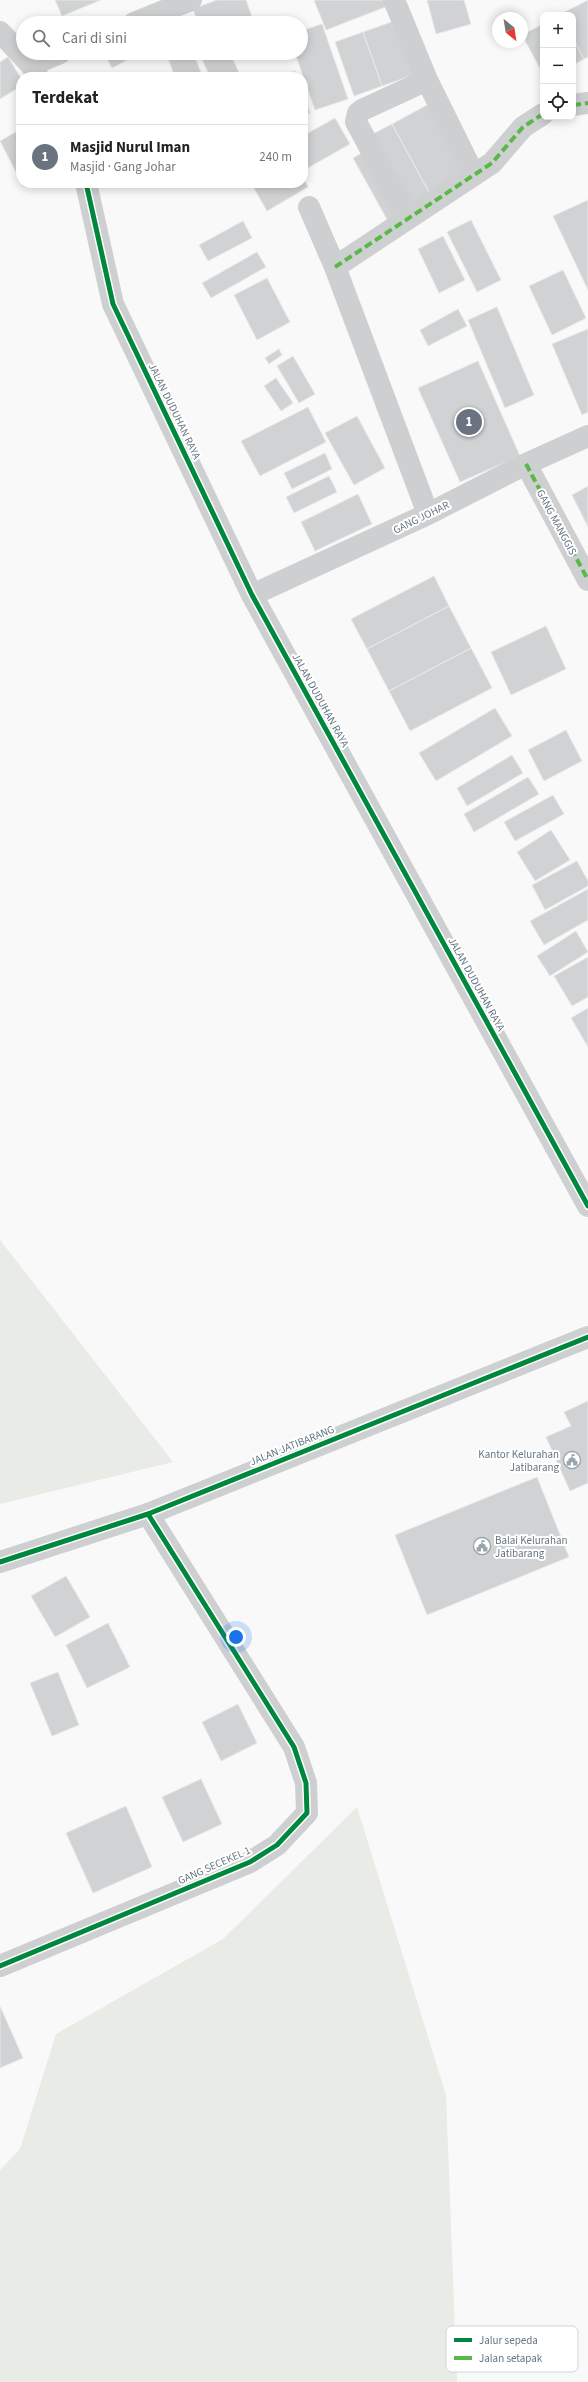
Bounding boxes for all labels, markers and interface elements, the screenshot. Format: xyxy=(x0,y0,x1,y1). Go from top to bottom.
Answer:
north arrow xyxy=(492,12,528,48)
map controls xyxy=(540,12,576,120)
button: + xyxy=(540,12,576,48)
search box xyxy=(16,16,308,60)
icon: search xyxy=(30,27,52,49)
text: Cari di sini xyxy=(62,28,127,49)
button: − xyxy=(540,48,576,84)
button: locate xyxy=(540,84,576,120)
text: Terdekat xyxy=(32,86,98,110)
text: Masjid Nurul Iman xyxy=(70,137,190,158)
text: 1 xyxy=(42,148,48,166)
text: 240 m xyxy=(259,148,292,166)
text: Masjid · Gang Johar xyxy=(70,158,176,176)
street label: JALAN DUDUHAN RAYA xyxy=(145,361,204,462)
pin: 1 xyxy=(456,407,482,437)
street label: GANG MANGGIS xyxy=(533,487,580,558)
street label: GANG JOHAR xyxy=(391,497,452,538)
street label: JALAN DUDUHAN RAYA xyxy=(289,651,353,750)
street label: JALAN DUDUHAN RAYA xyxy=(445,935,509,1034)
street label: JALAN JATIBARANG xyxy=(248,1422,337,1469)
place label: Kantor Kelurahan Jatibarang xyxy=(478,1447,559,1475)
public building icon: Kantor Kelurahan Jatibarang xyxy=(562,1450,582,1470)
place label: Balai Kelurahan Jatibarang xyxy=(495,1533,567,1561)
public building icon: Balai Kelurahan Jatibarang xyxy=(472,1536,492,1556)
your location xyxy=(226,1627,246,1647)
street label: GANG SECEKEL 1 xyxy=(176,1843,253,1888)
legend xyxy=(446,2326,578,2372)
text: Jalur sepeda xyxy=(479,2333,538,2348)
text: Jalan setapak xyxy=(479,2351,543,2366)

